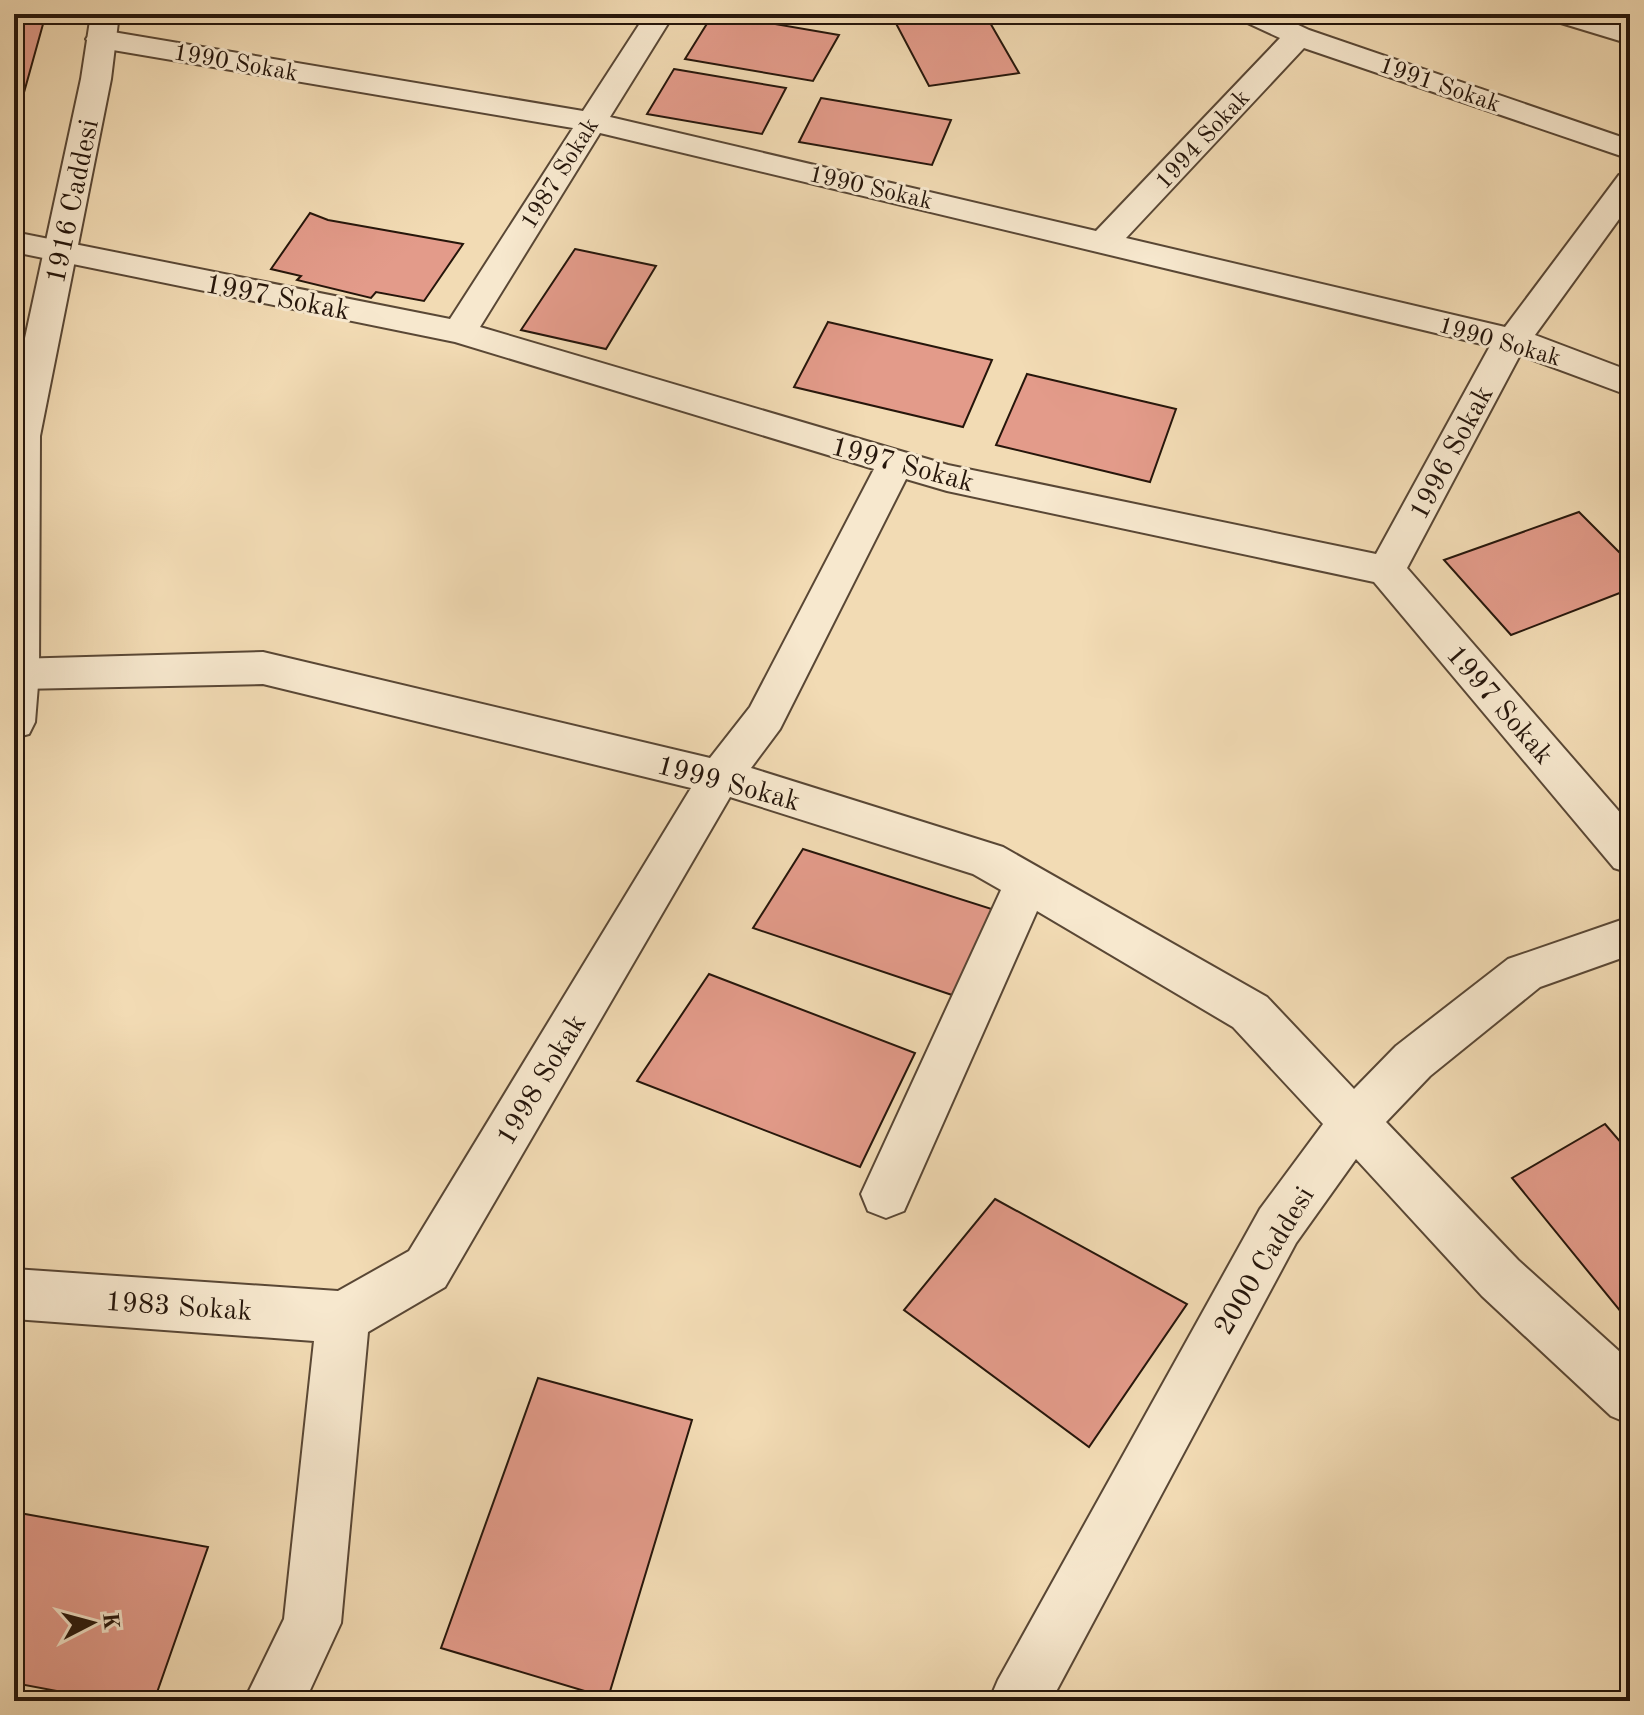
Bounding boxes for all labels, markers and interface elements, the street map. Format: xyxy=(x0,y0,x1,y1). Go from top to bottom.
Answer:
street label: 1990 Sokak xyxy=(172,41,300,87)
street label: 1991 Sokak xyxy=(1376,54,1503,118)
street label: 1994 Sokak xyxy=(1152,86,1255,195)
street label: 1987 Sokak xyxy=(517,114,604,234)
street label: 1916 Caddesi xyxy=(43,117,105,286)
street label: 1990 Sokak xyxy=(806,163,935,215)
street label: 1997 Sokak xyxy=(203,271,352,327)
street label: 1990 Sokak xyxy=(1436,314,1563,372)
street label: 1996 Sokak xyxy=(1406,382,1500,525)
street label: 1997 Sokak xyxy=(828,433,977,498)
street label: 1997 Sokak xyxy=(1440,641,1558,771)
street label: 1999 Sokak xyxy=(654,752,803,817)
street label: 1998 Sokak xyxy=(493,1010,592,1151)
street label: 2000 Caddesi xyxy=(1211,1183,1321,1340)
street label: 1983 Sokak xyxy=(104,1289,253,1327)
north arrow xyxy=(52,1583,132,1663)
text: K xyxy=(98,1612,122,1631)

